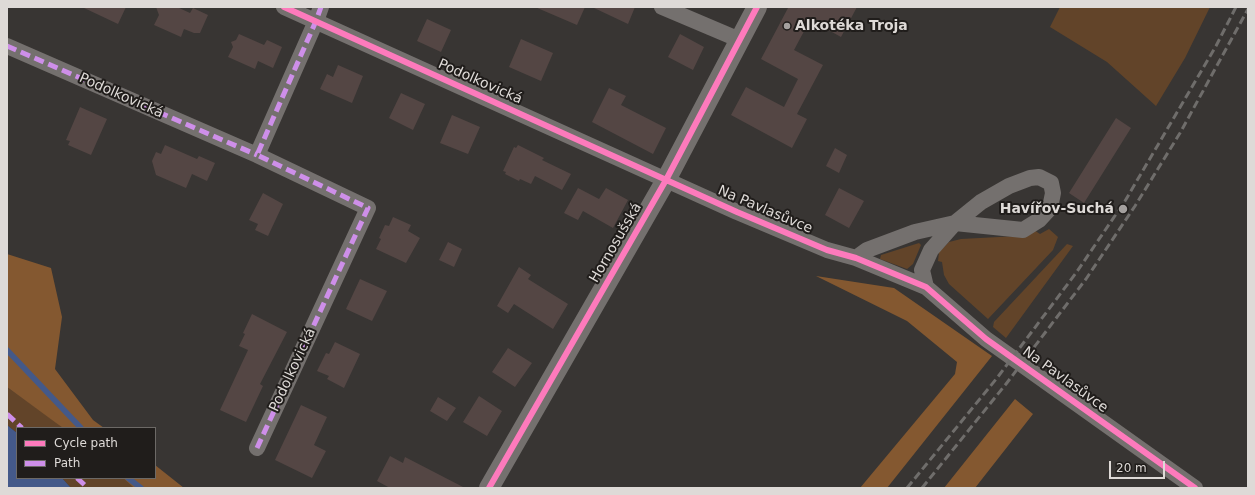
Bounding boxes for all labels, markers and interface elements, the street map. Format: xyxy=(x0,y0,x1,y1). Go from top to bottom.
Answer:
place label: Alkotéka Troja xyxy=(795,18,908,34)
marker: Alkotéka Troja xyxy=(782,21,792,31)
street label: Podolkovická xyxy=(435,56,525,108)
street label: Podolkovická xyxy=(76,70,166,122)
street label: Na Pavlasůvce xyxy=(715,182,815,238)
street label: Hornosušská xyxy=(586,200,646,286)
place label: Havířov-Suchá xyxy=(1000,201,1114,217)
marker: Havířov-Suchá xyxy=(1117,203,1129,215)
street label: Podolkovická xyxy=(266,326,320,414)
street label: Na Pavlasůvce xyxy=(1019,343,1111,417)
legend xyxy=(16,427,156,479)
text: Cycle path xyxy=(54,436,118,450)
scale bar xyxy=(1111,453,1167,479)
text: Path xyxy=(54,456,80,470)
text: 20 m xyxy=(1116,461,1147,475)

